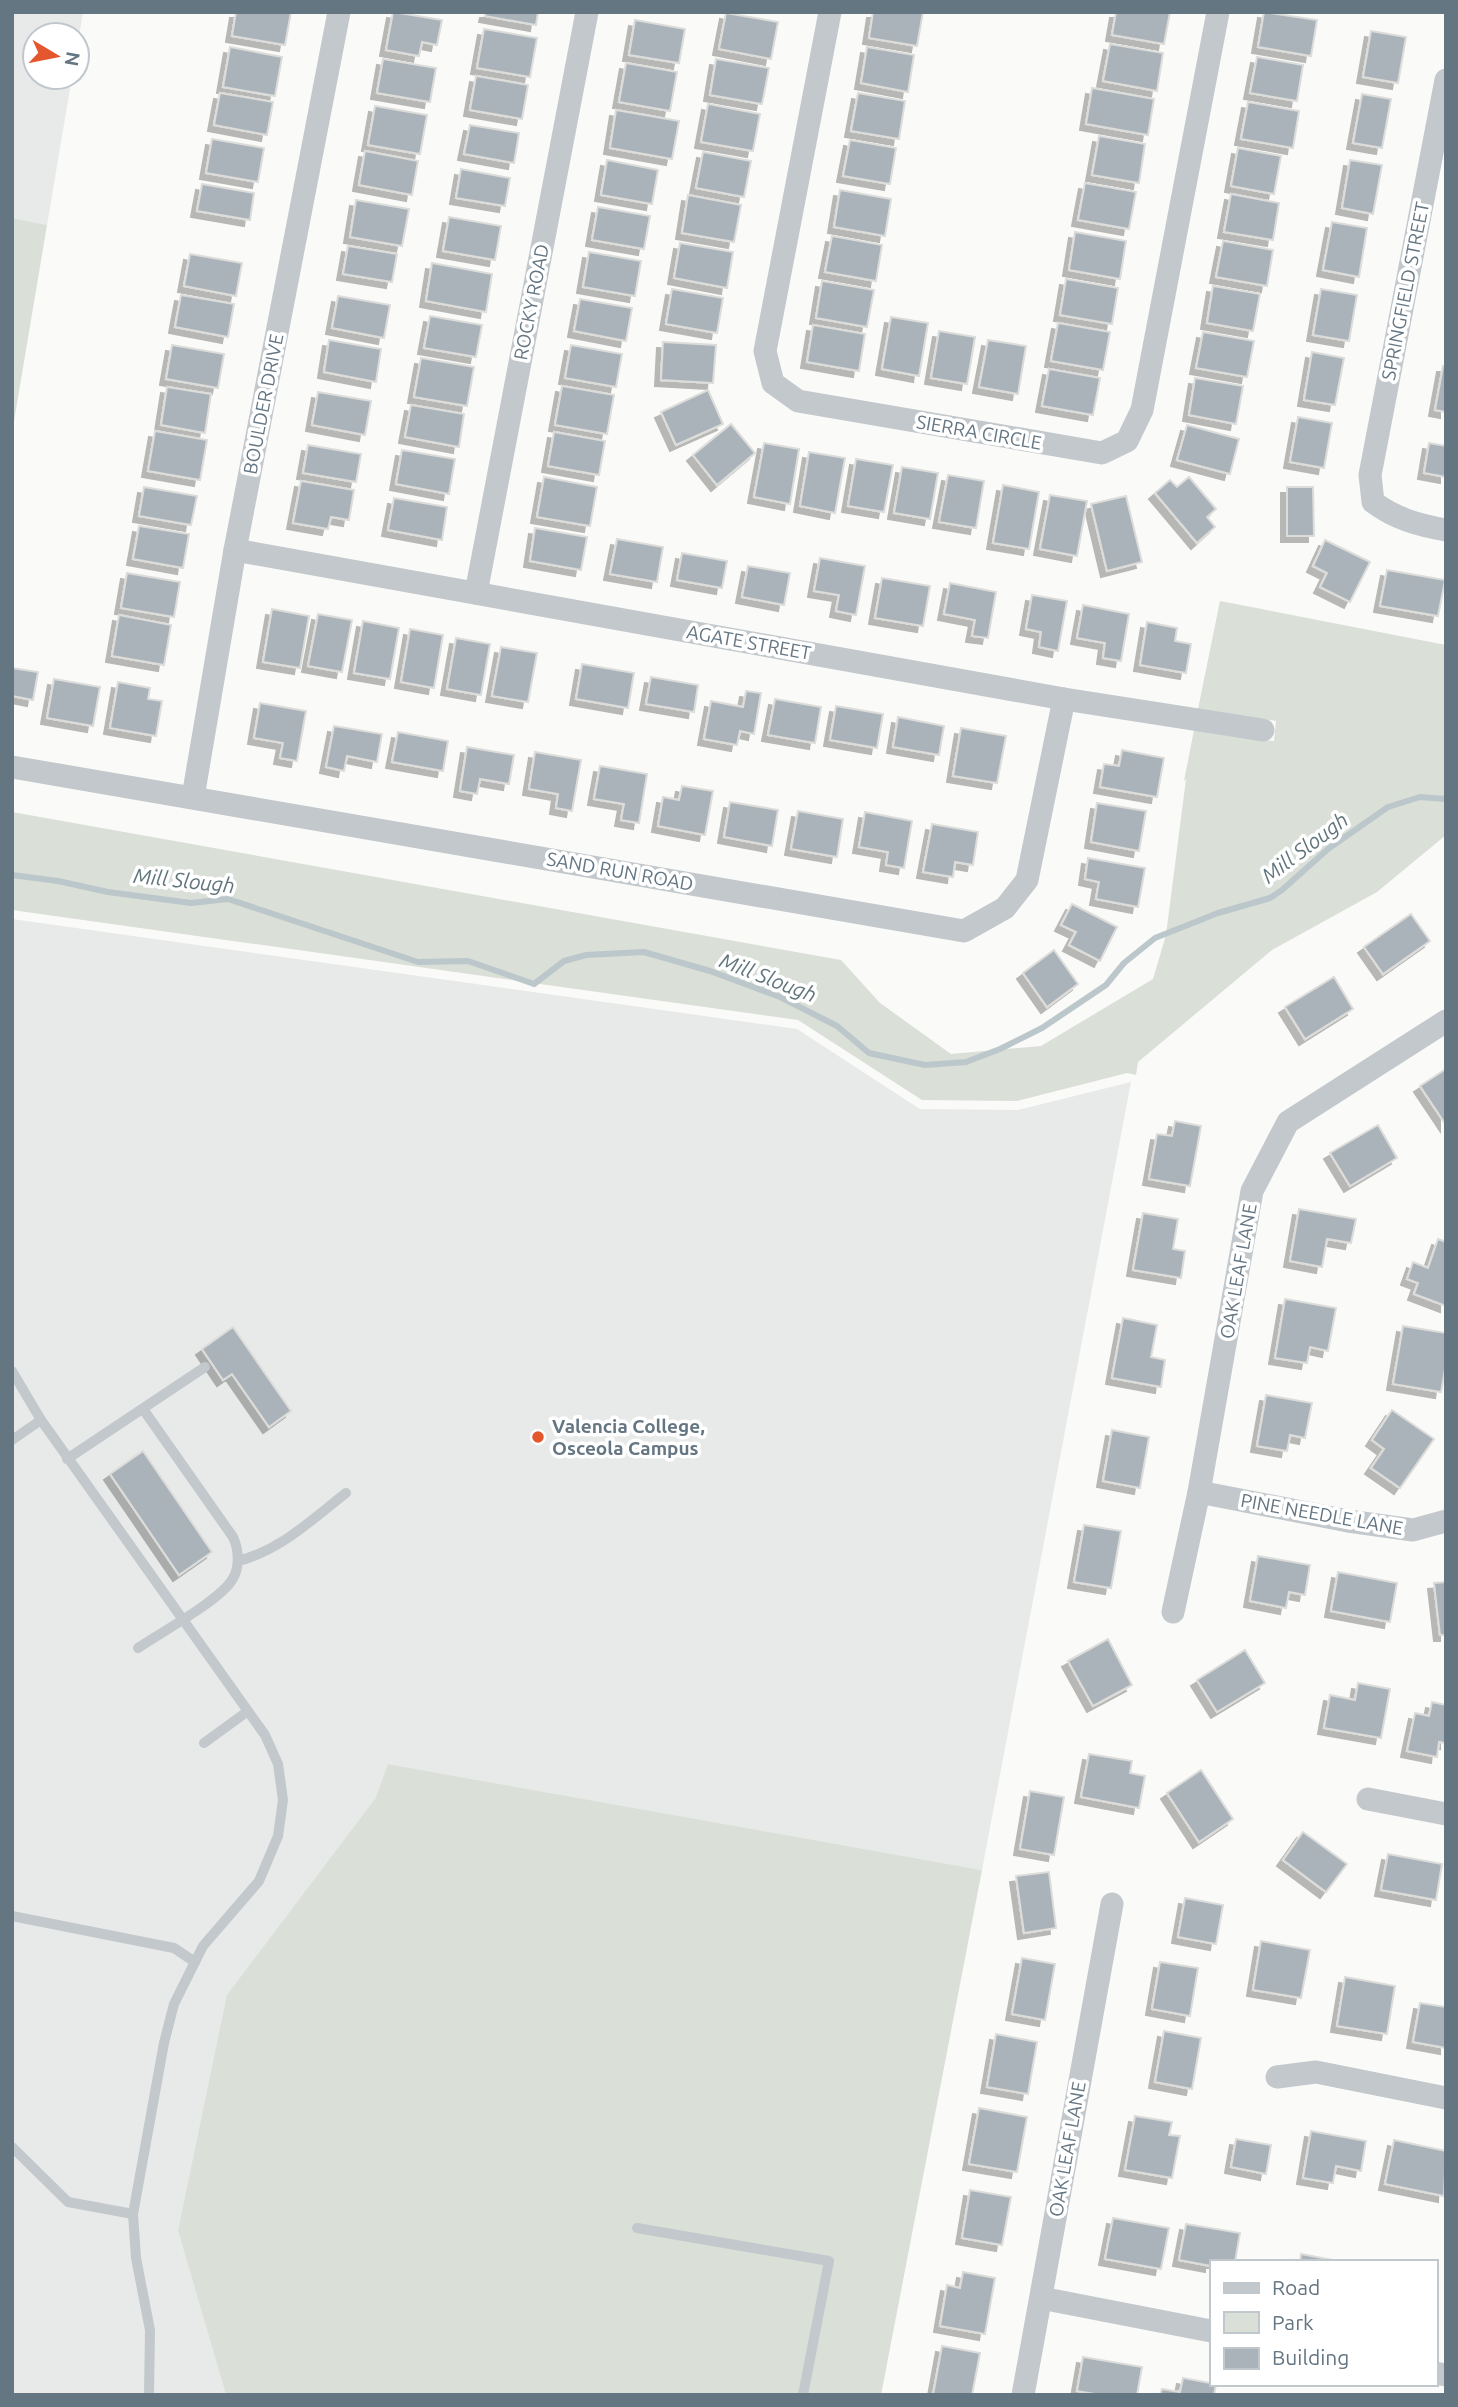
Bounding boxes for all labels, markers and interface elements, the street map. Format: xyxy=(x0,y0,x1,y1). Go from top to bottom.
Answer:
north arrow xyxy=(21,21,91,91)
text: N xyxy=(61,50,85,68)
street label: SPRINGFIELD STREET xyxy=(1377,199,1433,382)
street label: ROCKY ROAD xyxy=(509,242,553,362)
street label: BOULDER DRIVE xyxy=(239,332,287,476)
street label: SIERRA CIRCLE xyxy=(915,410,1043,454)
street label: AGATE STREET xyxy=(685,620,813,664)
water label: Mill Slough xyxy=(1257,807,1352,887)
street label: SAND RUN ROAD xyxy=(545,847,695,895)
water label: Mill Slough xyxy=(132,863,236,897)
water label: Mill Slough xyxy=(717,948,820,1007)
street label: OAK LEAF LANE xyxy=(1215,1202,1261,1340)
place label: Valencia College, Osceola Campus xyxy=(552,1415,705,1459)
marker: Valencia College, Osceola Campus xyxy=(530,1429,546,1445)
street label: PINE NEEDLE LANE xyxy=(1239,1489,1405,1539)
street label: OAK LEAF LANE xyxy=(1044,2080,1090,2218)
legend xyxy=(1210,2260,1437,2386)
text: Road xyxy=(1272,2275,1320,2299)
text: Park xyxy=(1272,2310,1314,2334)
text: Building xyxy=(1272,2345,1349,2369)

